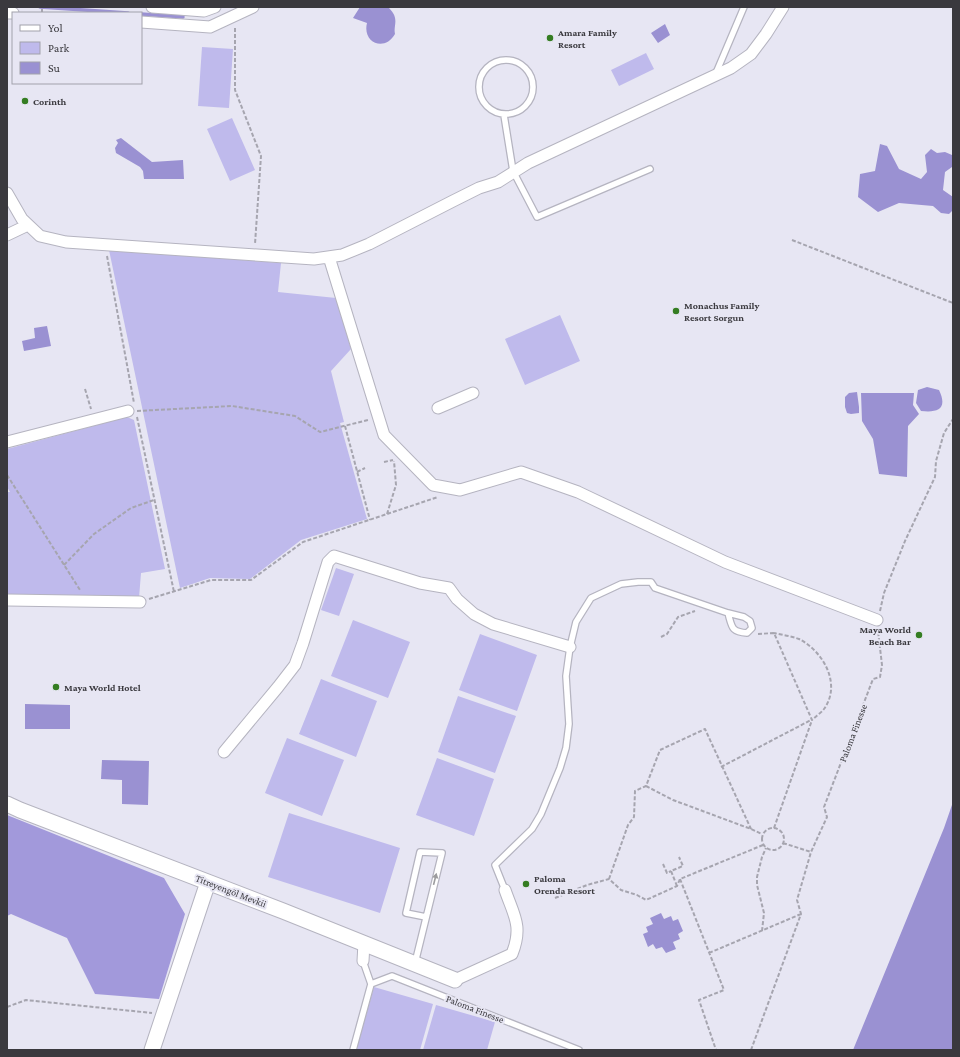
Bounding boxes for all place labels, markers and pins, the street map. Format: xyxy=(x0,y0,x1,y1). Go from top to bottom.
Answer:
place label: Amara Family Resort xyxy=(557,27,617,50)
marker: Amara Family Resort xyxy=(545,33,555,43)
marker: Corinth xyxy=(20,96,30,106)
place label: Corinth xyxy=(33,96,66,107)
place label: Monachus Family Resort Sorgun xyxy=(684,300,759,323)
marker: Monachus Family Resort Sorgun xyxy=(671,306,681,316)
place label: Maya World Beach Bar xyxy=(859,624,912,647)
marker: Maya World Beach Bar xyxy=(914,630,924,640)
marker: Maya World Hotel xyxy=(51,682,61,692)
place label: Maya World Hotel xyxy=(64,682,141,693)
place label: Paloma Orenda Resort xyxy=(534,873,595,896)
marker: Paloma Orenda Resort xyxy=(521,879,531,889)

